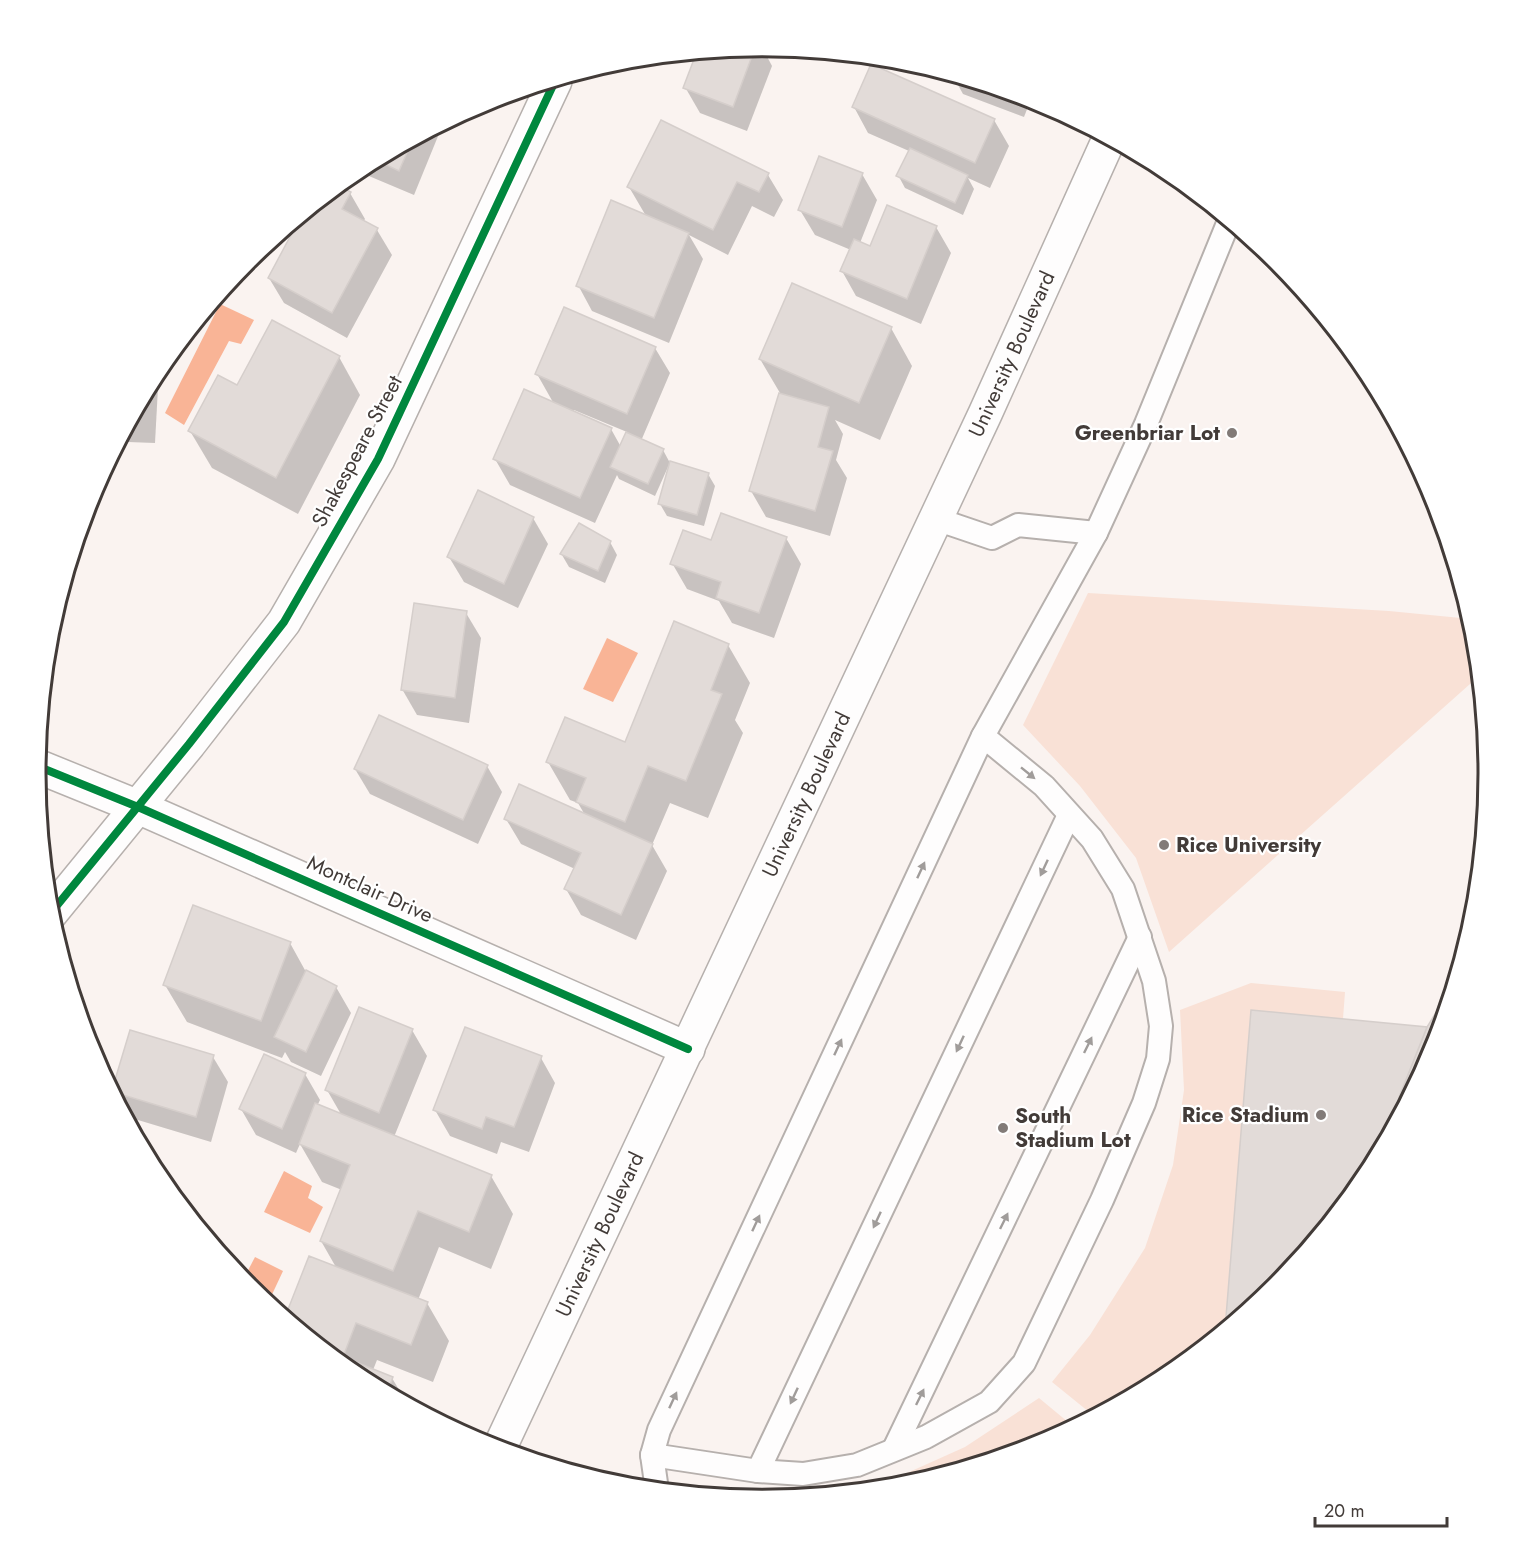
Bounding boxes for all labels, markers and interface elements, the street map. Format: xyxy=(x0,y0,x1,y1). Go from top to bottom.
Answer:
street label: University Boulevard xyxy=(961,266,1062,442)
street label: Shakespeare Street xyxy=(304,370,410,532)
place label: Greenbriar Lot xyxy=(1075,418,1220,448)
marker: Greenbriar Lot xyxy=(1225,426,1239,440)
street label: University Boulevard xyxy=(755,707,858,882)
one-way arrow xyxy=(1020,766,1035,779)
place label: Rice University xyxy=(1176,830,1322,860)
marker: Rice University xyxy=(1157,838,1171,852)
street label: Montclair Drive xyxy=(302,848,438,930)
one-way arrow xyxy=(1039,859,1048,876)
one-way arrow xyxy=(916,861,925,878)
one-way arrow xyxy=(956,1035,965,1052)
one-way arrow xyxy=(1084,1036,1093,1053)
one-way arrow xyxy=(834,1038,843,1055)
place label: Rice Stadium xyxy=(1182,1100,1309,1130)
place label: South Stadium Lot xyxy=(1015,1101,1131,1155)
marker: Rice Stadium xyxy=(1314,1108,1328,1122)
marker: South Stadium Lot xyxy=(996,1121,1010,1135)
street label: University Boulevard xyxy=(548,1147,651,1322)
one-way arrow xyxy=(873,1212,882,1229)
one-way arrow xyxy=(999,1212,1008,1229)
one-way arrow xyxy=(751,1215,760,1232)
one-way arrow xyxy=(789,1388,798,1405)
one-way arrow xyxy=(915,1388,924,1405)
one-way arrow xyxy=(669,1391,679,1409)
scale bar xyxy=(1315,1490,1447,1528)
text: 20 m xyxy=(1324,1498,1364,1524)

